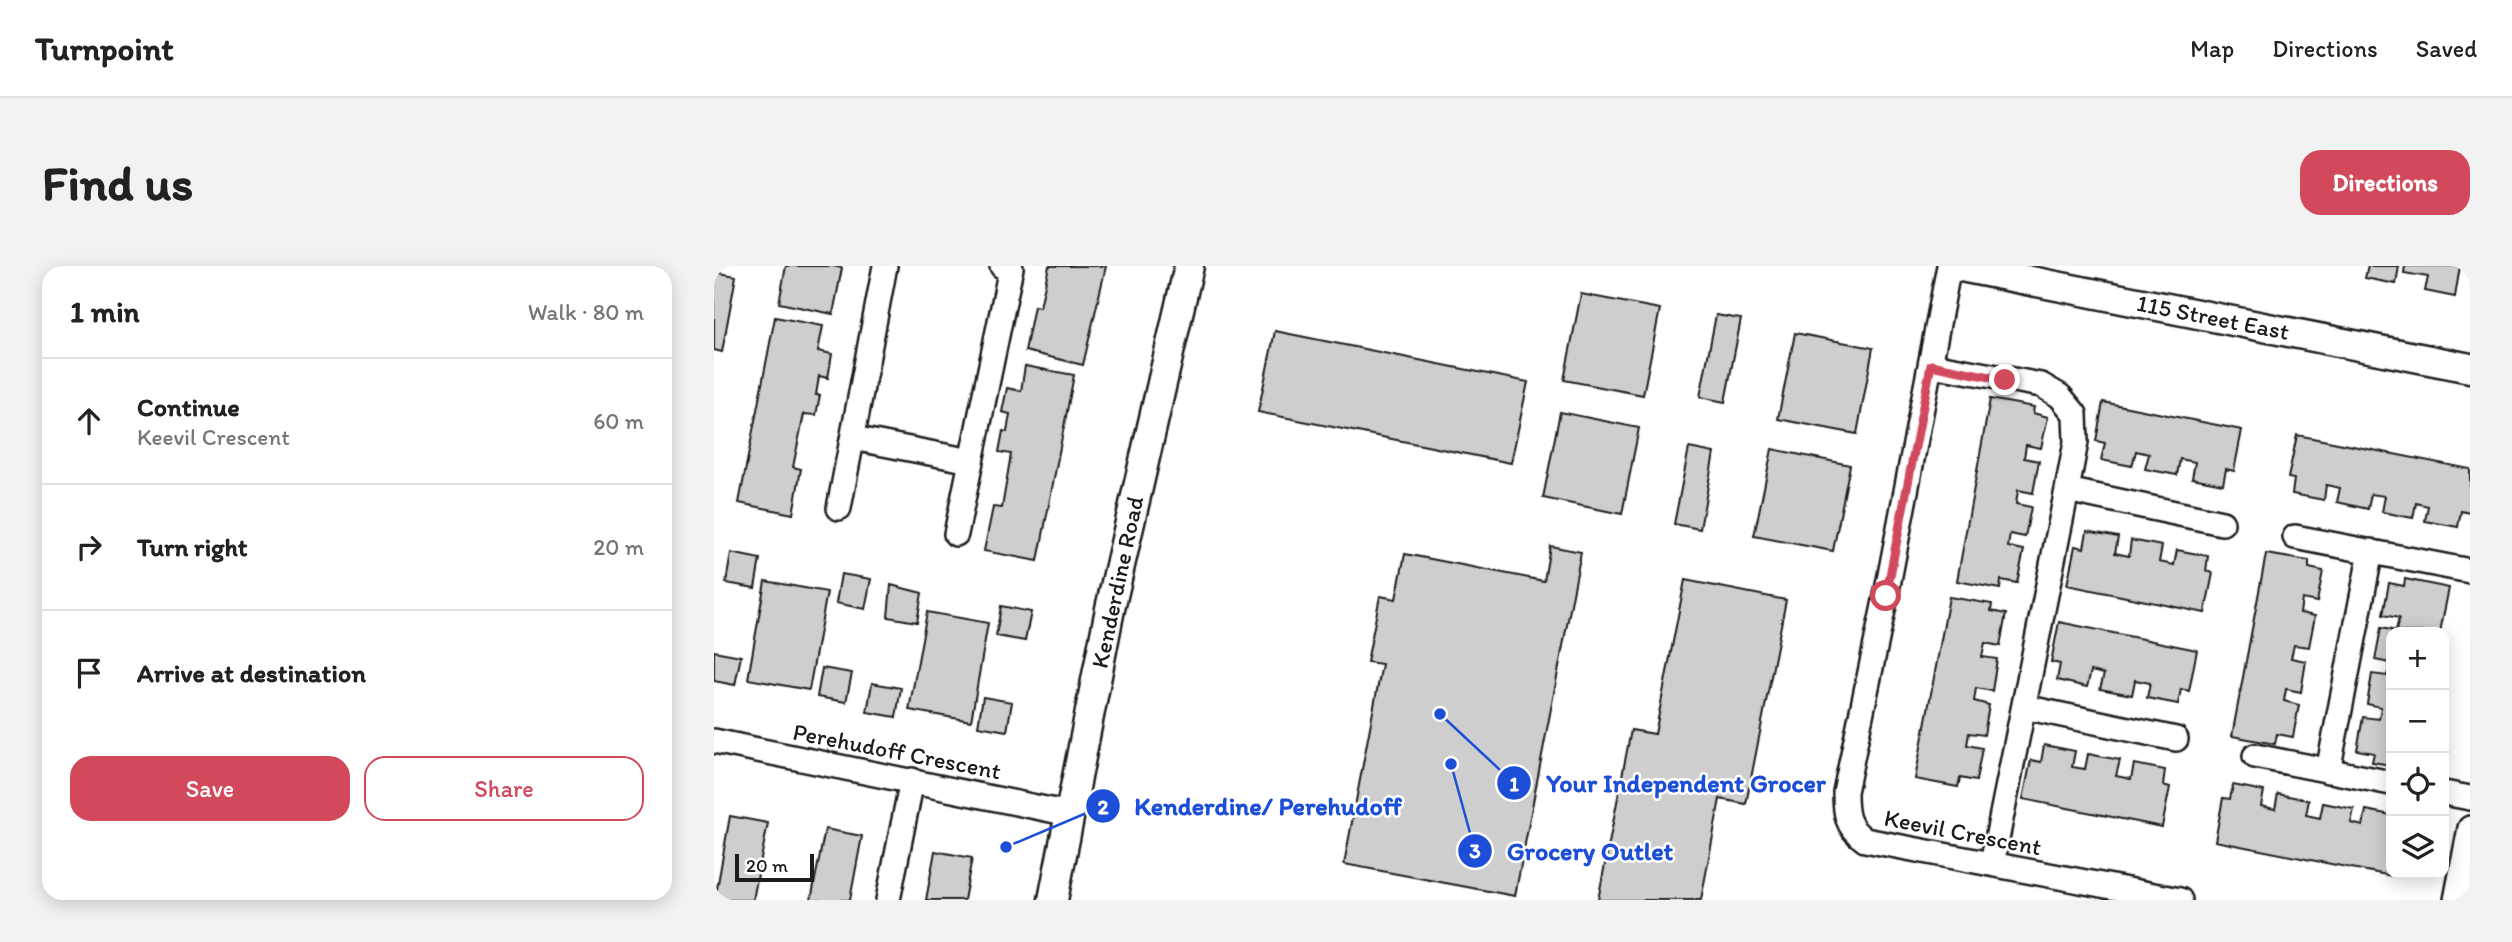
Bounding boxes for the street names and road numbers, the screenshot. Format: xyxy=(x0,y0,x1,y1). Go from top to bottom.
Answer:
street label: 115 Street East xyxy=(2134,288,2292,346)
street label: Kenderdine Road xyxy=(1085,493,1149,671)
street label: Perehudoff Crescent xyxy=(790,717,1004,785)
street label: Keevil Crescent xyxy=(1882,803,2044,861)

